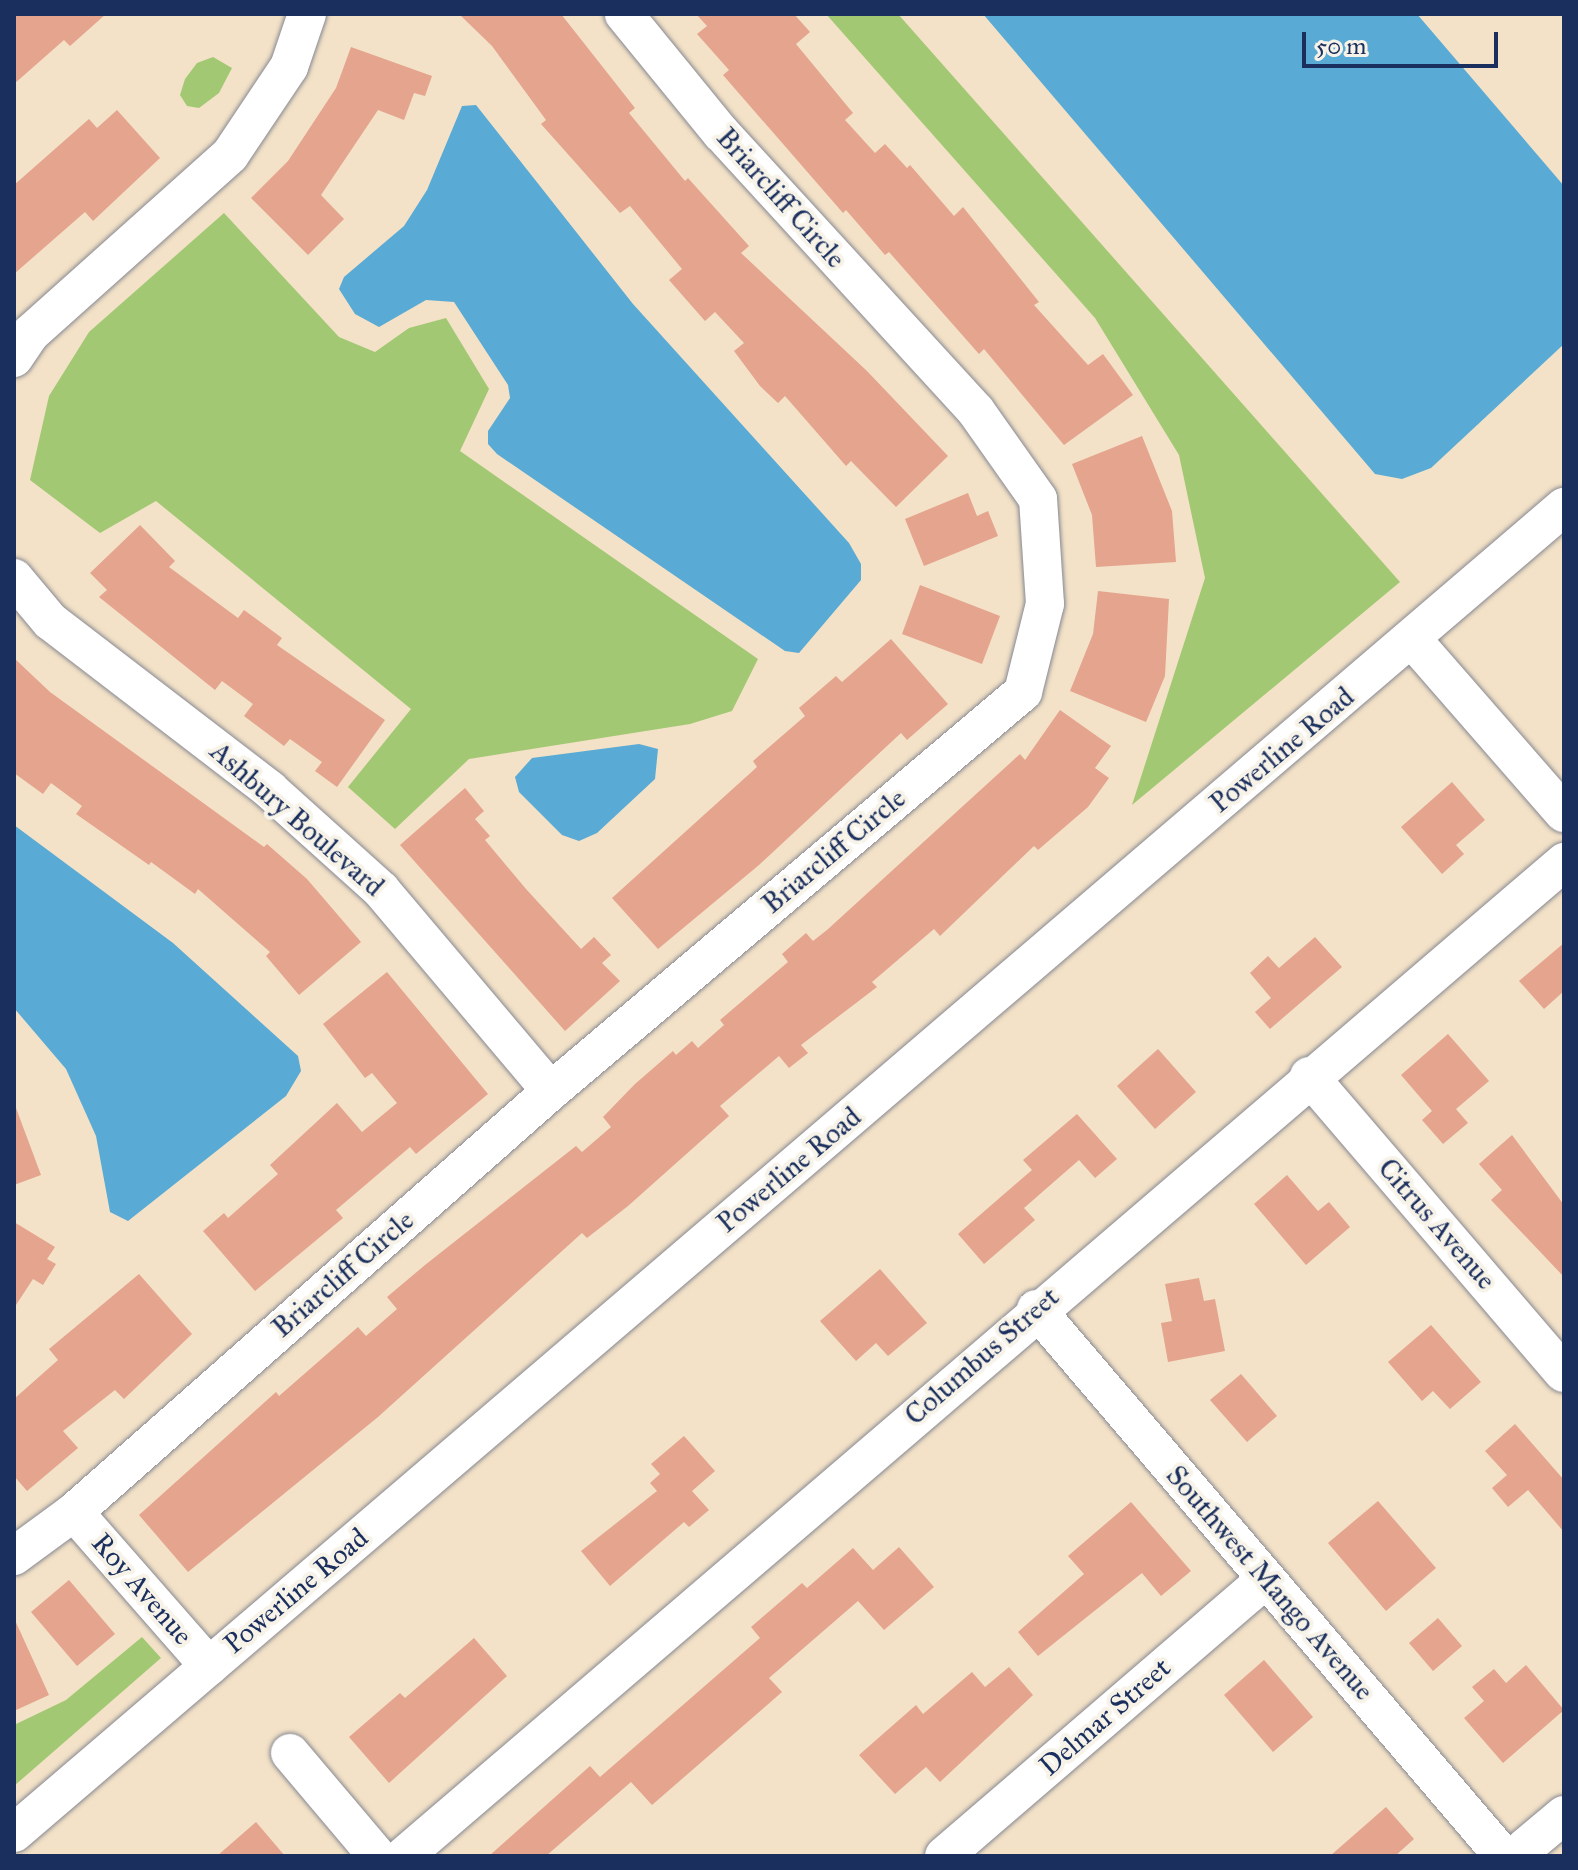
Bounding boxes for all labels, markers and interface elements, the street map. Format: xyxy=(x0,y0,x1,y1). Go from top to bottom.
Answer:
scale bar xyxy=(1306,16,1502,66)
text: 50 m xyxy=(1316,31,1366,61)
street label: Briarcliff Circle xyxy=(709,121,853,275)
street label: Powerline Road xyxy=(1203,680,1361,820)
street label: Ashbury Boulevard xyxy=(203,734,391,904)
street label: Briarcliff Circle xyxy=(755,781,913,921)
street label: Powerline Road xyxy=(710,1100,868,1240)
street label: Citrus Avenue xyxy=(1371,1152,1503,1296)
street label: Briarcliff Circle xyxy=(265,1203,421,1345)
street label: Columbus Street xyxy=(898,1280,1066,1432)
street label: Southwest Mango Avenue xyxy=(1159,1459,1381,1707)
street label: Powerline Road xyxy=(217,1521,375,1661)
street label: Roy Avenue xyxy=(84,1526,200,1652)
street label: Delmar Street xyxy=(1033,1651,1177,1783)

